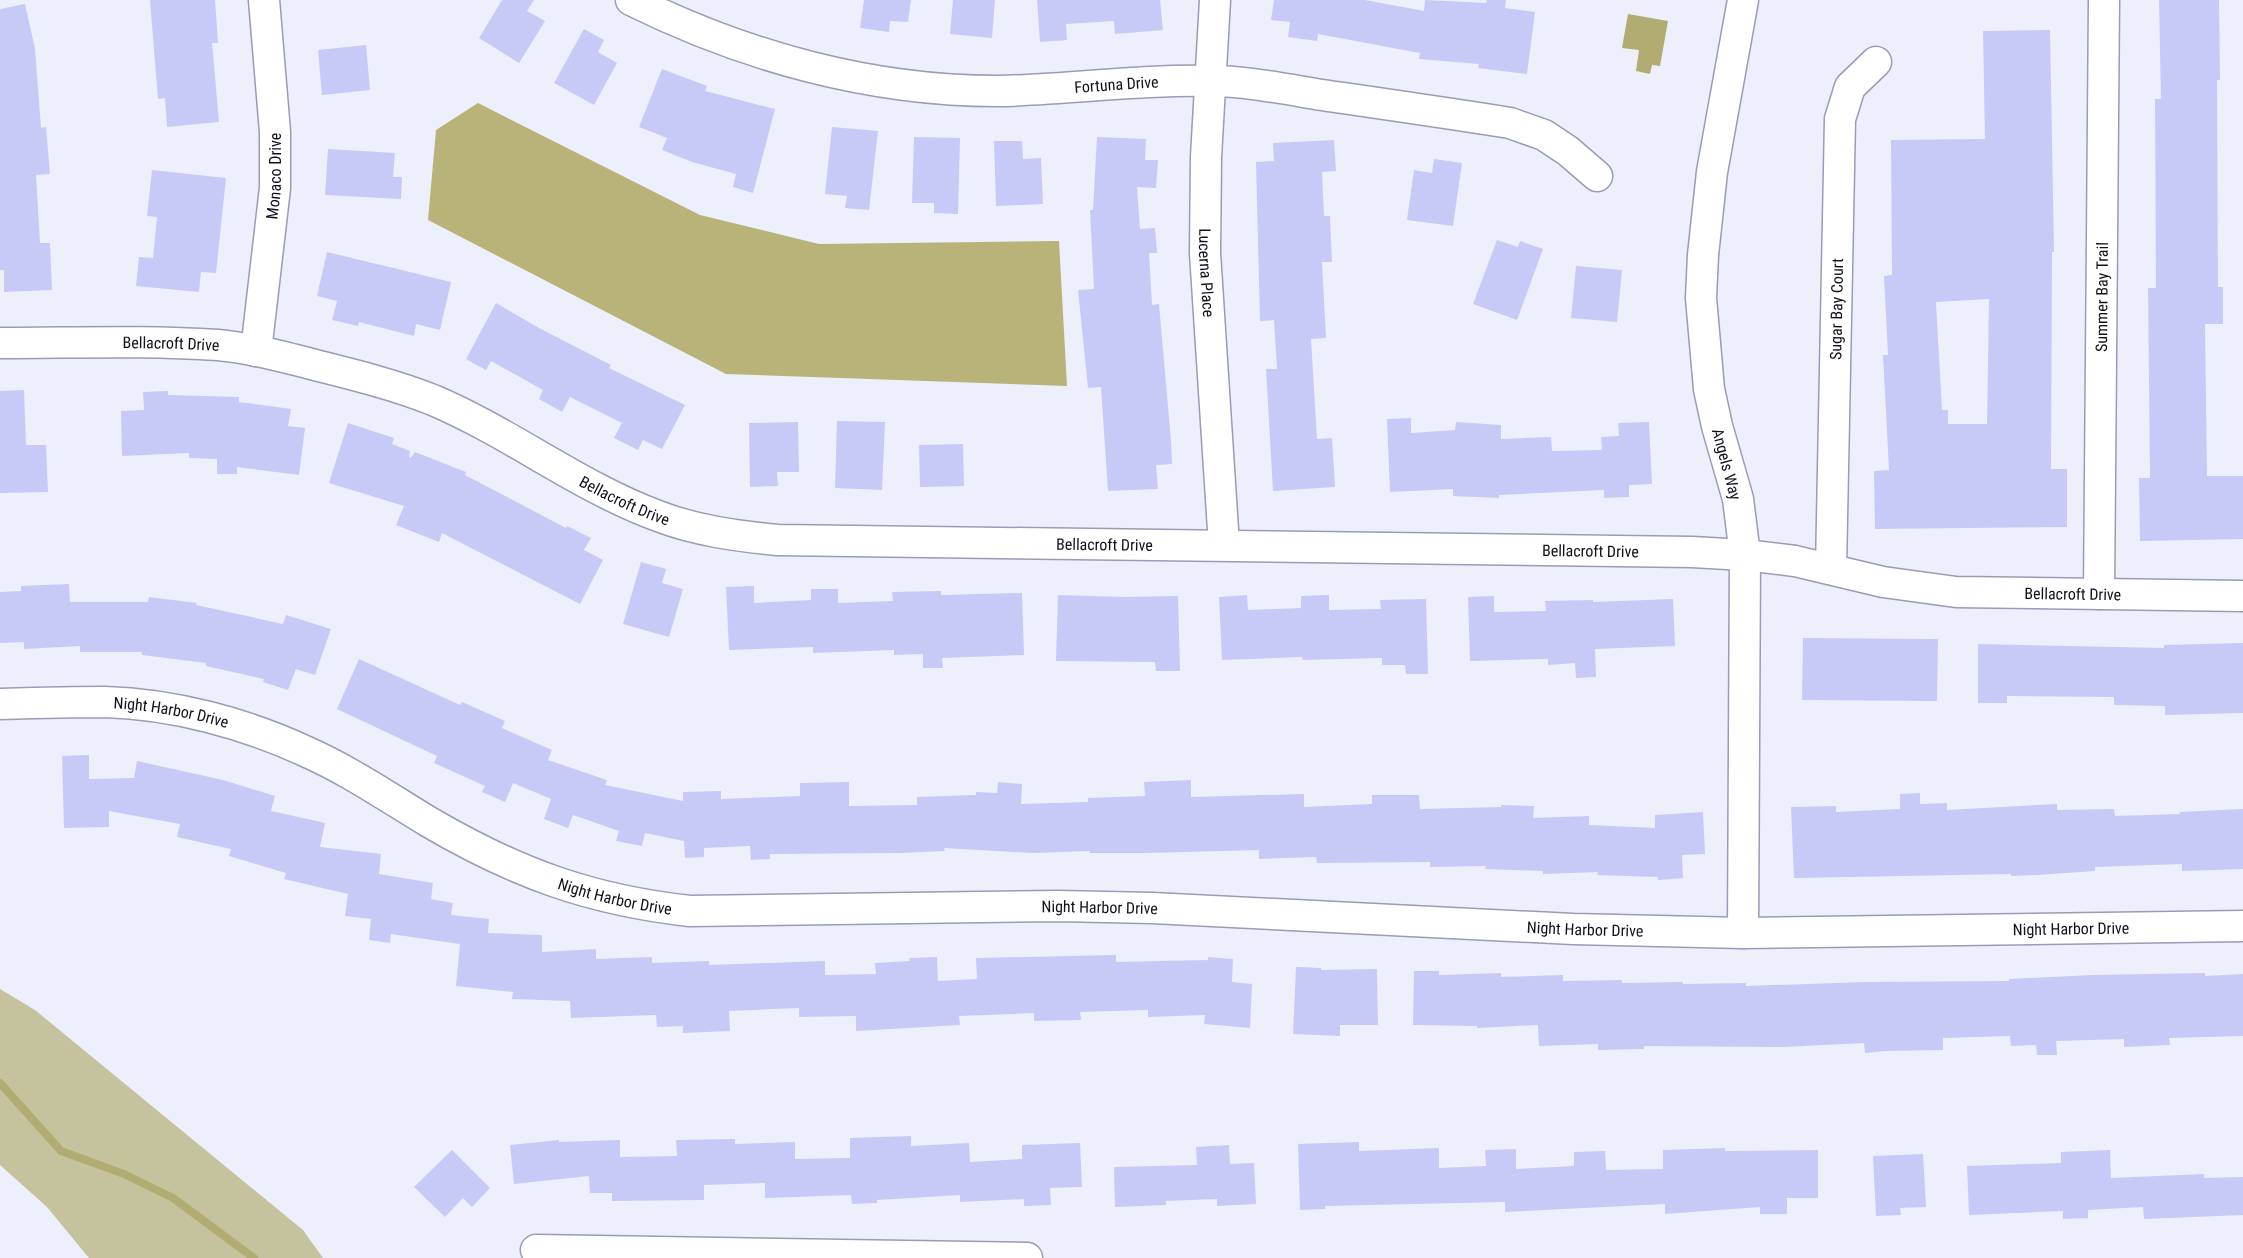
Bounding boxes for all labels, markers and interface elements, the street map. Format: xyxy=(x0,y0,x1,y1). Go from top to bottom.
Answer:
street label: Fortuna Drive xyxy=(1074,73,1159,97)
street label: Monaco Drive xyxy=(262,133,285,220)
street label: Lucerna Place xyxy=(1195,228,1218,318)
street label: Summer Bay Trail xyxy=(2092,242,2112,352)
street label: Sugar Bay Court xyxy=(1826,258,1847,360)
street label: Bellacroft Drive xyxy=(123,333,220,355)
street label: Angels Way xyxy=(1708,426,1745,502)
street label: Bellacroft Drive xyxy=(576,472,672,529)
street label: Bellacroft Drive xyxy=(1056,535,1153,555)
street label: Bellacroft Drive xyxy=(1542,541,1639,561)
street label: Bellacroft Drive xyxy=(2024,584,2121,604)
street label: Night Harbor Drive xyxy=(113,693,231,732)
street label: Night Harbor Drive xyxy=(556,874,673,919)
street label: Night Harbor Drive xyxy=(1041,897,1158,918)
street label: Night Harbor Drive xyxy=(1526,918,1644,941)
street label: Night Harbor Drive xyxy=(2013,919,2129,939)

